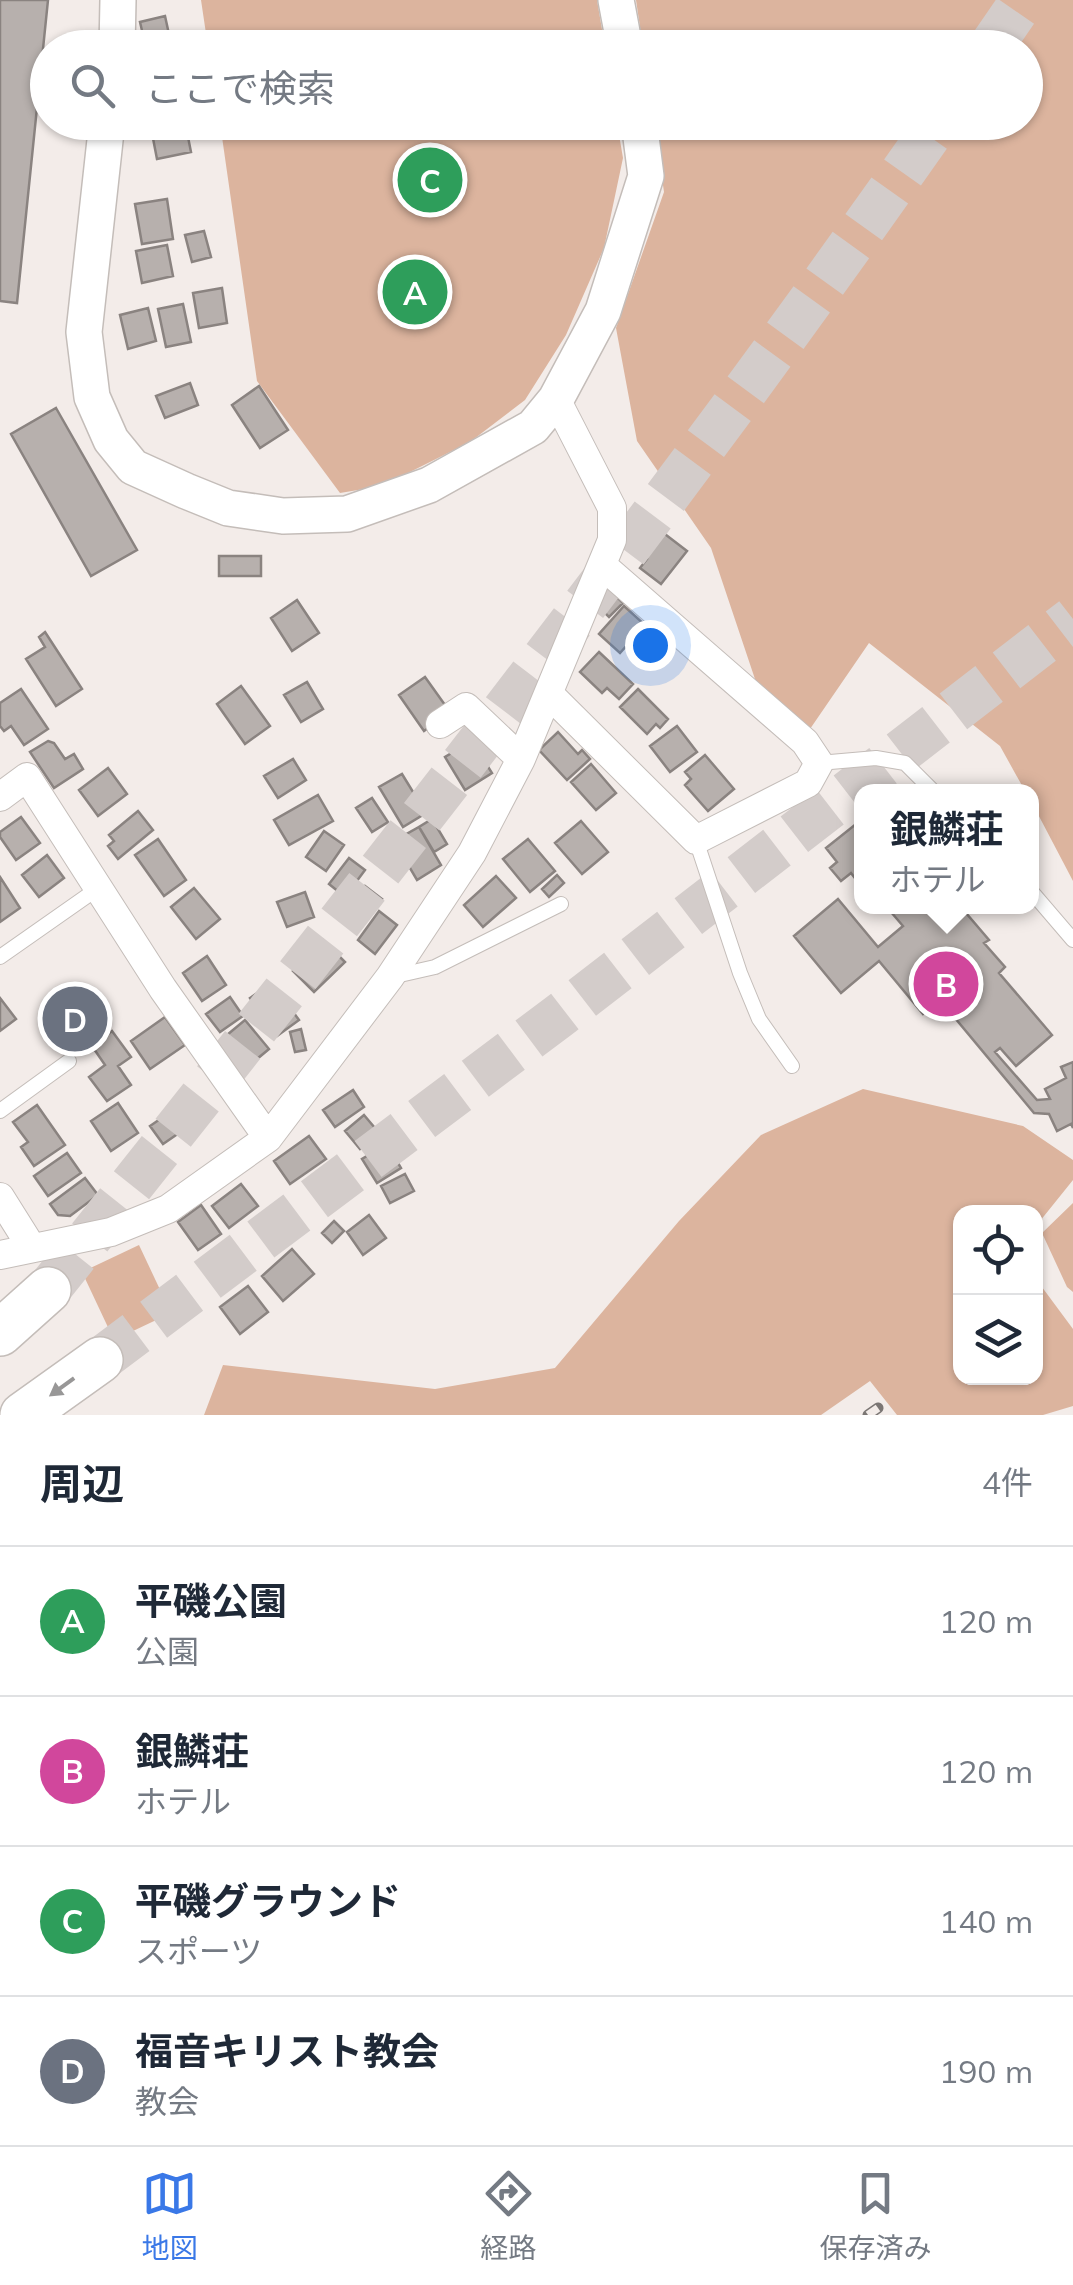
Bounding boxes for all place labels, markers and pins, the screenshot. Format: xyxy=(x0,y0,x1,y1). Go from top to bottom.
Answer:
pin: C xyxy=(398,142,462,218)
pin: A xyxy=(382,254,448,330)
pin: B xyxy=(914,946,978,1022)
pin: D xyxy=(42,982,108,1056)

